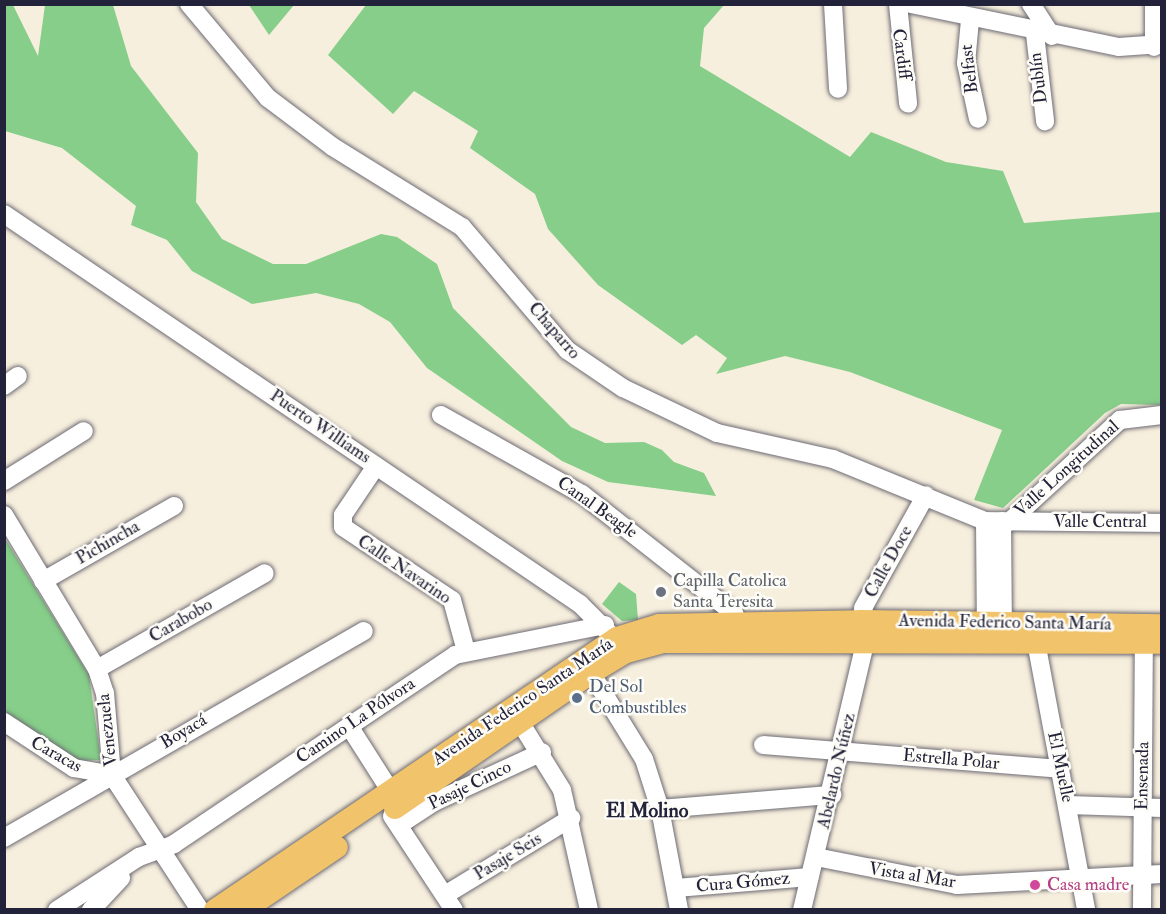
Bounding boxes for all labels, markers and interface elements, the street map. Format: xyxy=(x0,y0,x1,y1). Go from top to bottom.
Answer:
street label: Cardiff xyxy=(887,27,915,81)
street label: Belfast xyxy=(956,43,984,95)
street label: Dublín xyxy=(1025,51,1053,105)
street label: Chaparro xyxy=(523,298,585,364)
street label: Puerto Williams xyxy=(265,385,375,469)
street label: Valle Longitudinal xyxy=(1010,416,1124,522)
street label: Canal Beagle xyxy=(553,472,641,544)
street label: Valle Central xyxy=(1053,511,1147,533)
street label: Pichincha xyxy=(72,516,144,570)
street label: Calle Doce xyxy=(860,522,918,602)
street label: Calle Navarino xyxy=(353,531,455,609)
place label: Capilla Catolica Santa Teresita xyxy=(673,571,787,614)
marker: Capilla Catolica Santa Teresita xyxy=(654,585,668,599)
street label: Carabobo xyxy=(145,594,217,648)
street label: Avenida Federico Santa María xyxy=(898,610,1112,636)
street label: Avenida Federico Santa María xyxy=(429,633,617,771)
street label: Camino La Pólvora xyxy=(292,673,420,769)
place label: Del Sol Combustibles xyxy=(589,677,686,720)
marker: Del Sol Combustibles xyxy=(570,691,584,705)
street label: Venezuela xyxy=(93,693,123,767)
street label: Boyacá xyxy=(157,710,211,754)
street label: Abelardo Núñez xyxy=(813,711,861,831)
street label: El Muelle xyxy=(1042,730,1078,804)
street label: Caracas xyxy=(27,732,85,778)
street label: Ensenada xyxy=(1132,741,1154,811)
street label: Estrella Polar xyxy=(902,745,1000,775)
street label: Pasaje Cinco xyxy=(425,757,515,815)
district label: El Molino xyxy=(606,798,688,822)
street label: Pasaje Seis xyxy=(470,828,546,886)
street label: Vista al Mar xyxy=(867,858,957,894)
street label: Cura Gómez xyxy=(695,868,791,898)
place label: Casa madre xyxy=(1047,874,1129,896)
marker: Casa madre xyxy=(1028,878,1042,892)

